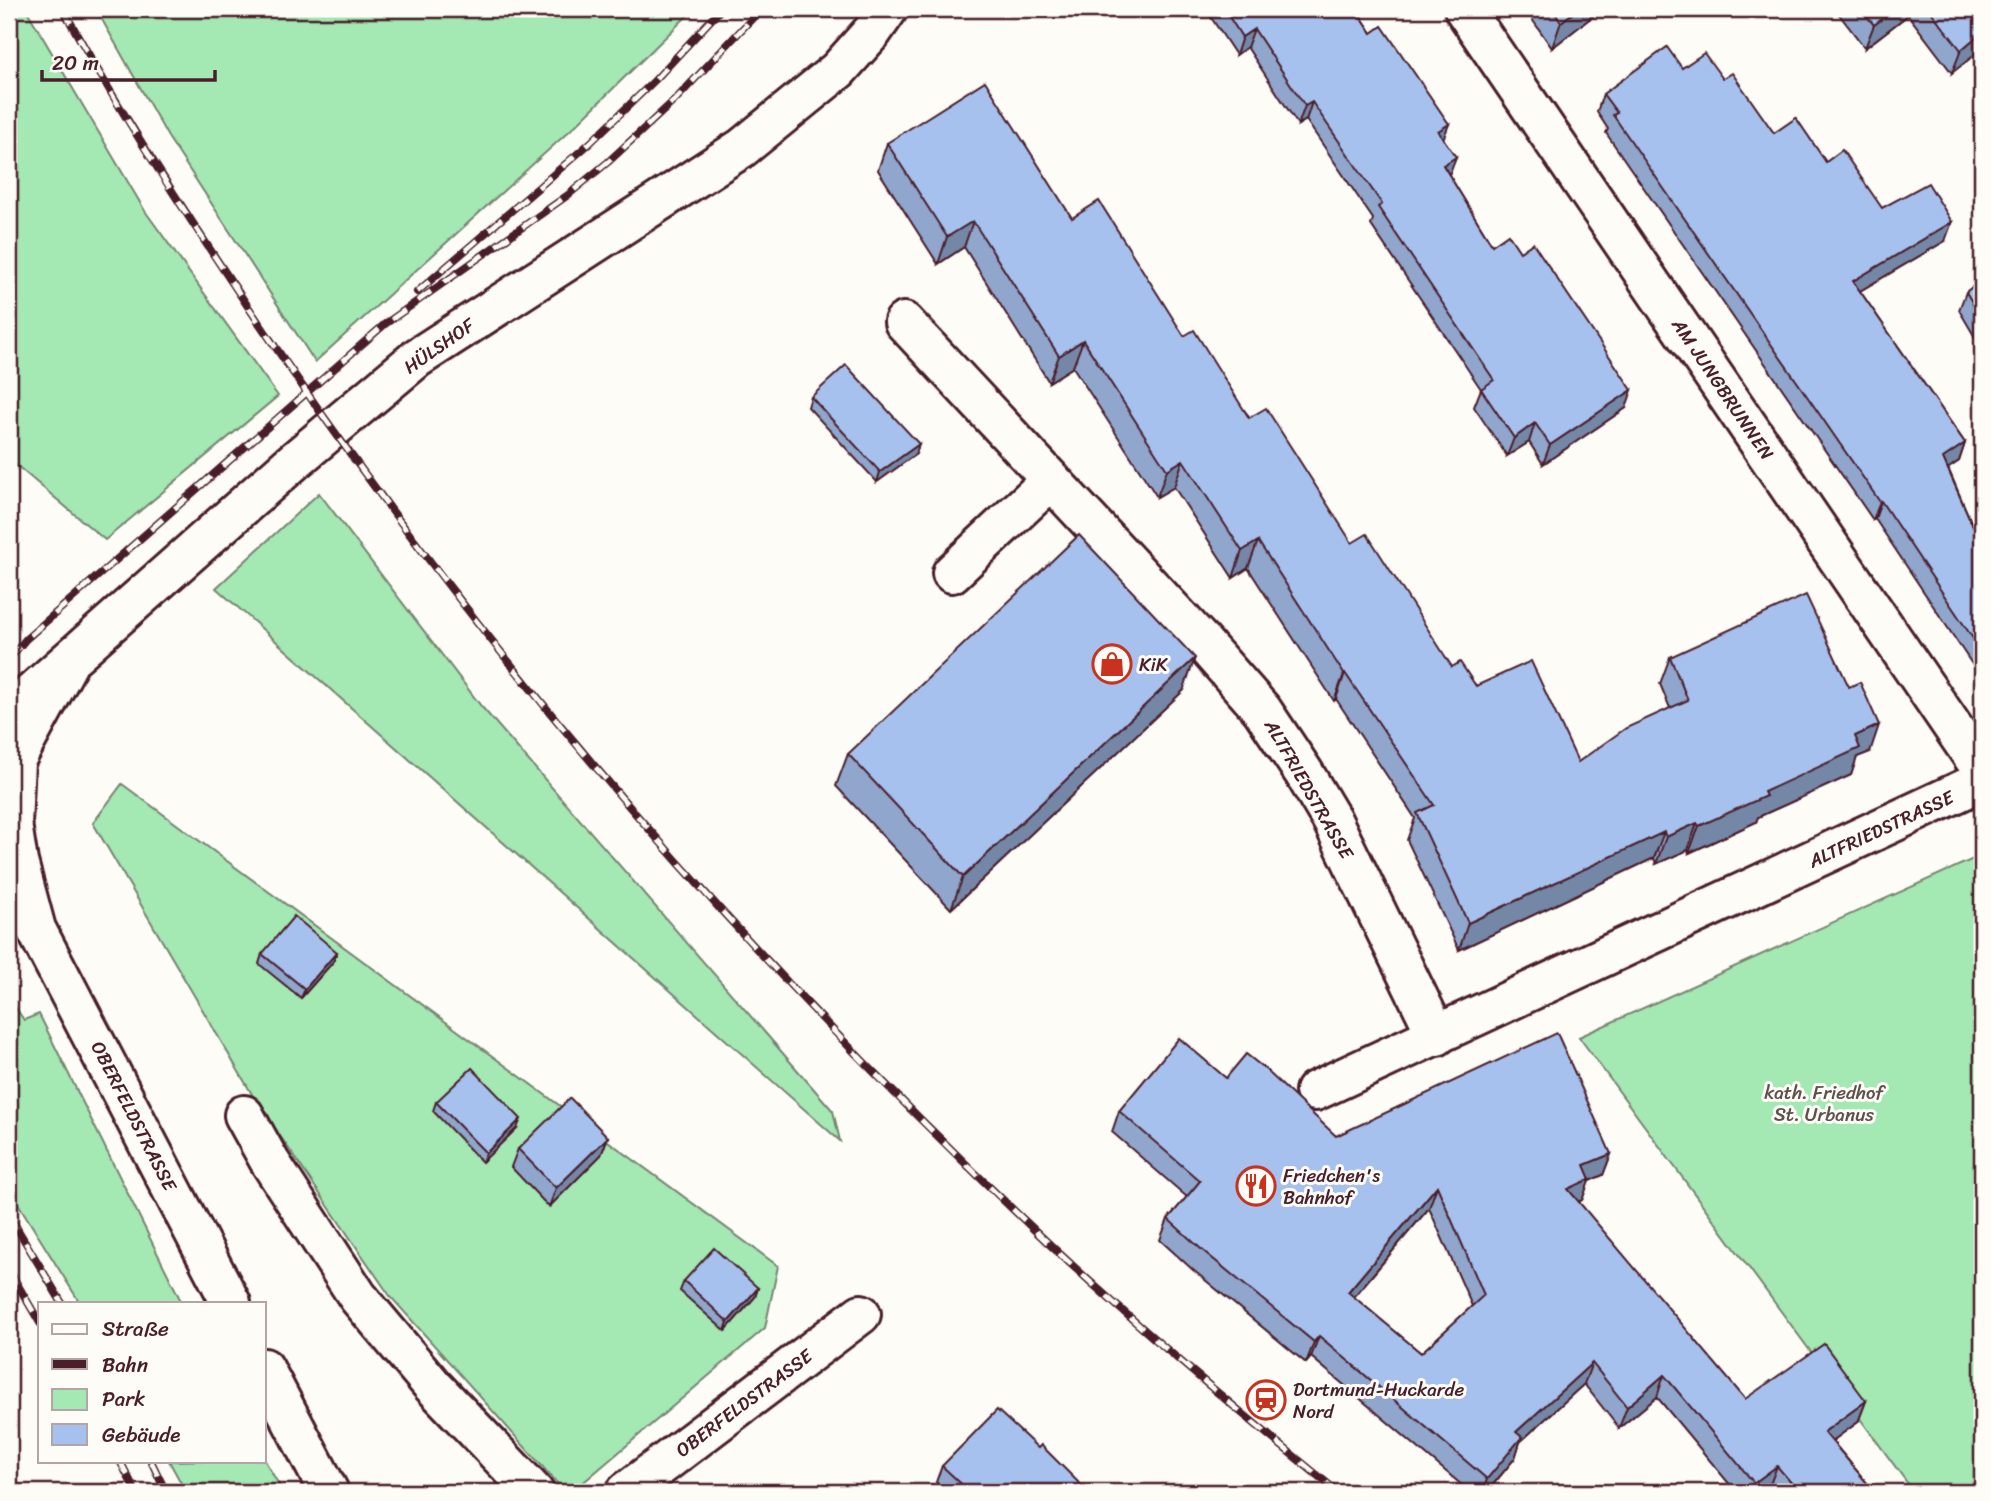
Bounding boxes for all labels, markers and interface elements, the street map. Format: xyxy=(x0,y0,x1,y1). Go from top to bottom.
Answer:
scale bar xyxy=(42,38,215,82)
text: 20 m xyxy=(52,44,99,82)
street label: HÜLSHOF xyxy=(396,308,483,383)
street label: AM JUNGBRUNNEN xyxy=(1663,310,1783,467)
shop icon: KiK xyxy=(1091,643,1133,685)
place label: KiK xyxy=(1139,648,1169,681)
street label: ALTFRIEDSTRASSE xyxy=(1255,712,1363,867)
street label: ALTFRIEDSTRASSE xyxy=(1802,780,1961,878)
street label: OBERFELDSTRASSE xyxy=(82,1035,187,1198)
park label: kath. Friedhof St. Urbanus xyxy=(1764,1076,1886,1131)
place label: Friedchen's Bahnhof xyxy=(1283,1159,1380,1214)
restaurant icon: Friedchen's Bahnhof xyxy=(1235,1165,1277,1207)
legend xyxy=(38,1302,266,1462)
text: Straße xyxy=(102,1310,169,1348)
street label: OBERFELDSTRASSE xyxy=(668,1339,821,1466)
text: Bahn xyxy=(102,1346,148,1384)
place label: Dortmund-Huckarde Nord xyxy=(1293,1373,1465,1428)
station icon: Dortmund-Huckarde Nord xyxy=(1245,1379,1287,1421)
text: Park xyxy=(102,1380,145,1418)
text: Gebäude xyxy=(102,1416,180,1454)

